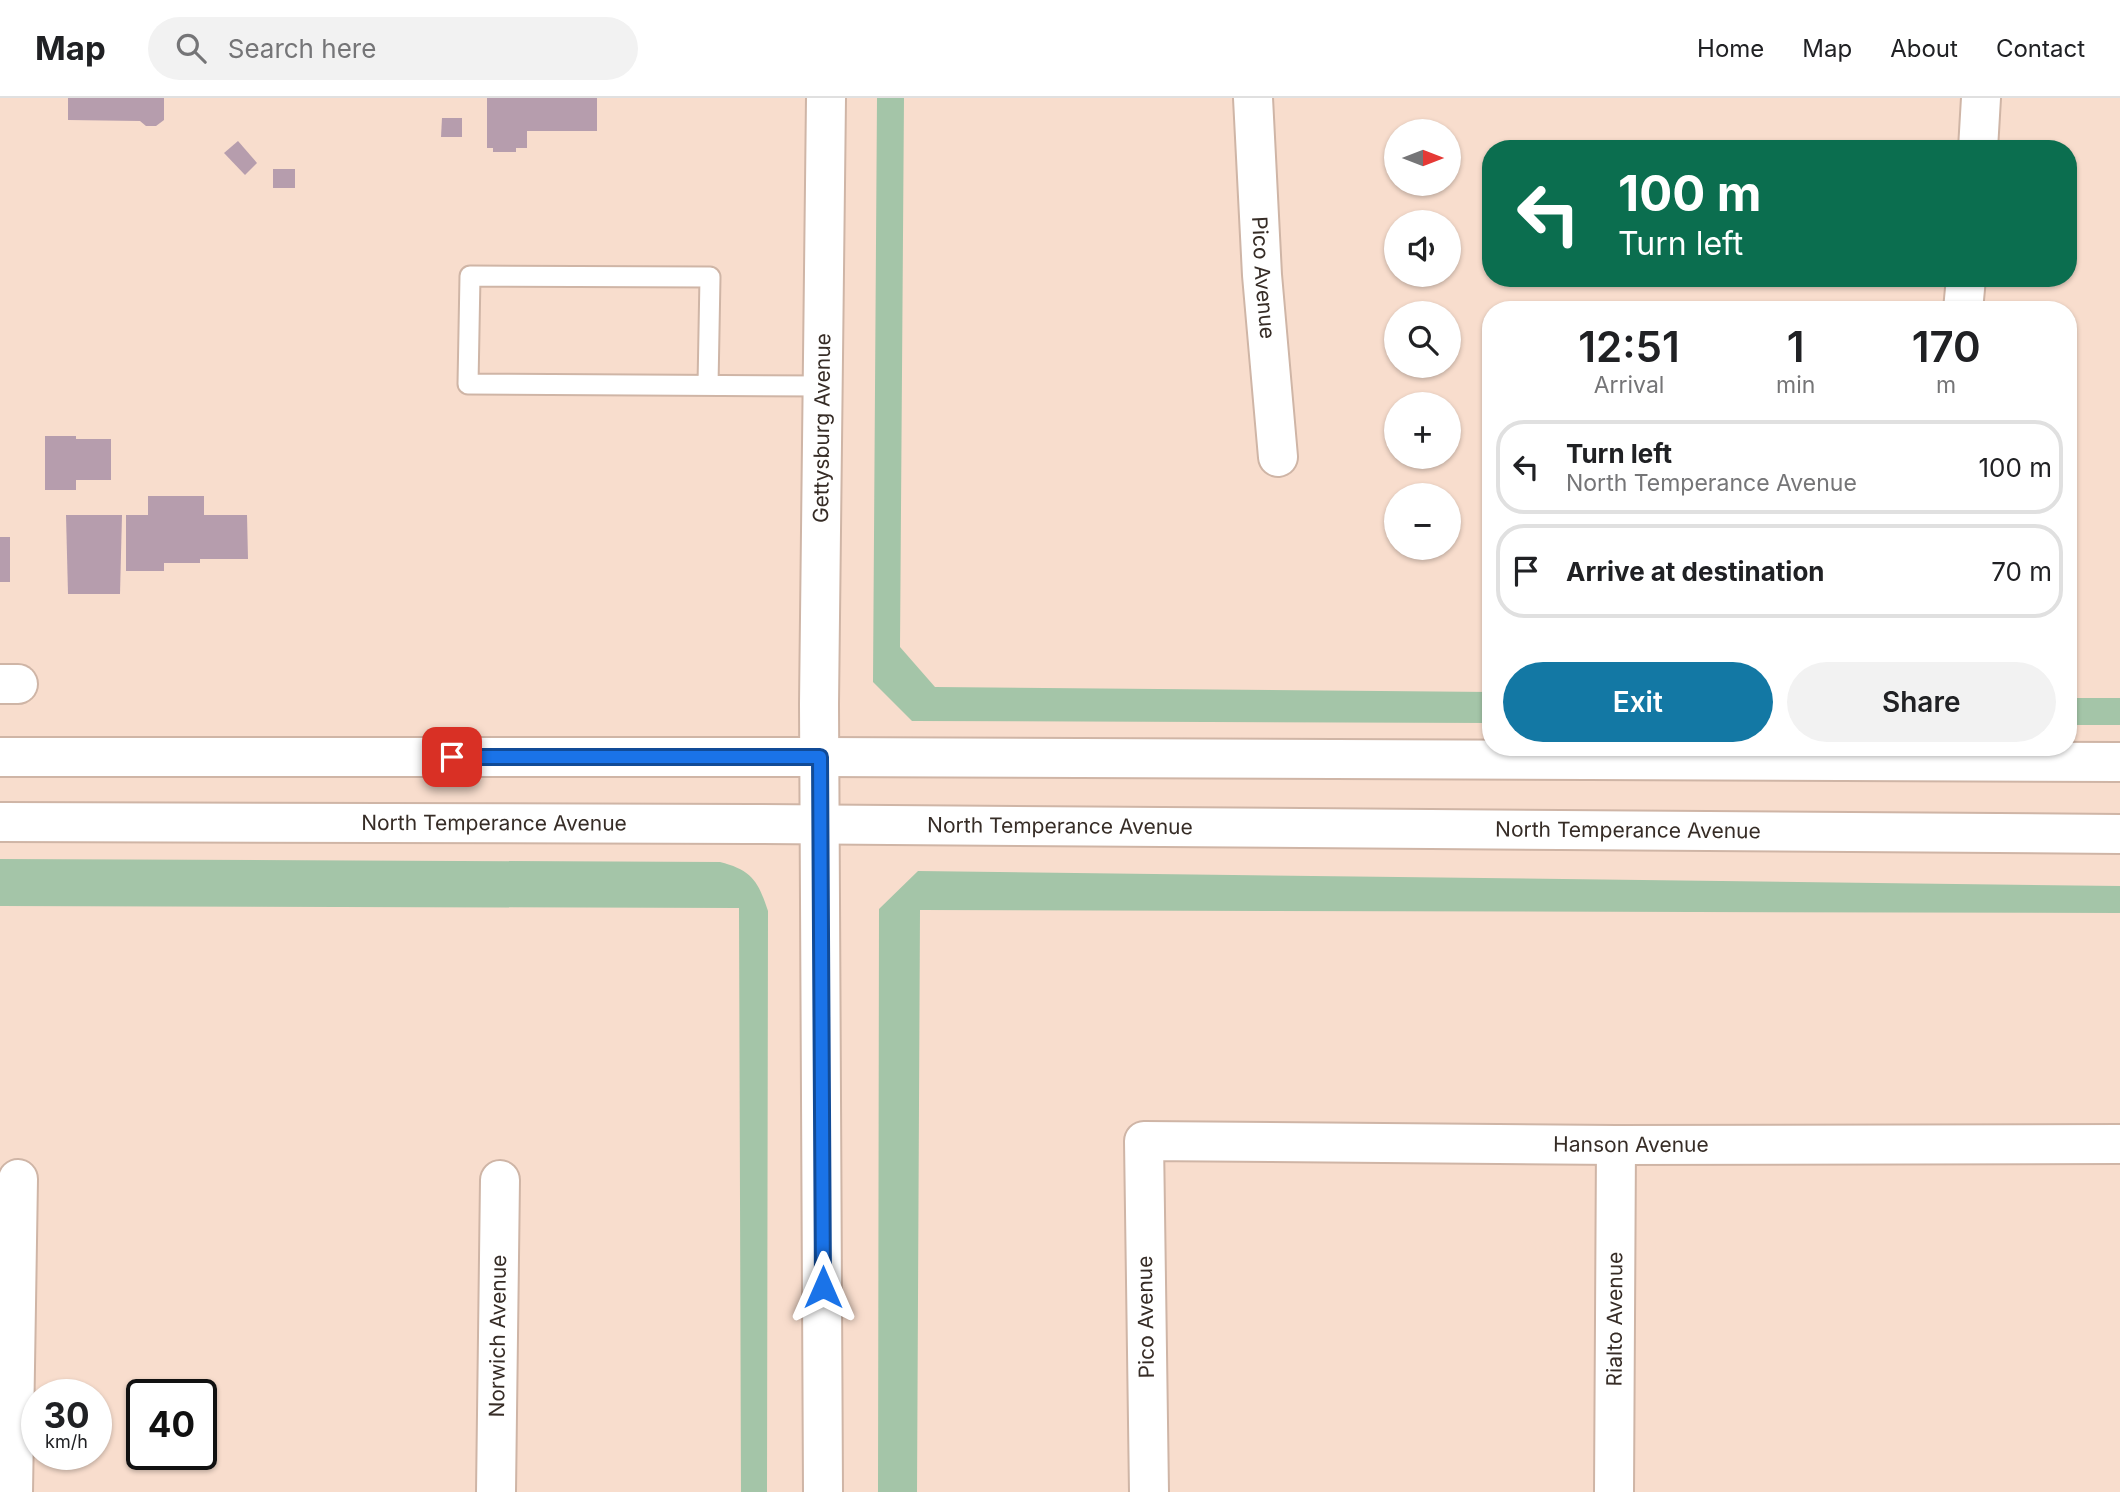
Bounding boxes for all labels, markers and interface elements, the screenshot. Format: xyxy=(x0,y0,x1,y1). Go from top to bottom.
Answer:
search box xyxy=(148,17,638,80)
text: Map xyxy=(35,28,106,68)
icon: search xyxy=(172,29,210,67)
text: Search here xyxy=(228,33,376,64)
text: Home xyxy=(1697,34,1764,63)
text: Map xyxy=(1802,34,1852,63)
text: About xyxy=(1890,34,1958,63)
text: Contact xyxy=(1996,34,2085,63)
north arrow xyxy=(1384,119,1461,196)
map controls xyxy=(1384,119,1461,560)
text: 100 m xyxy=(1618,164,1762,223)
icon: left xyxy=(1503,168,1594,259)
button: sound xyxy=(1384,210,1461,287)
street label: Pico Avenue xyxy=(1247,216,1281,340)
text: Turn left xyxy=(1618,224,1743,263)
button: search xyxy=(1384,301,1461,378)
text: 12:51 xyxy=(1578,321,1680,372)
text: 1 xyxy=(1787,321,1805,372)
text: 170 xyxy=(1912,321,1981,372)
street label: Gettysburg Avenue xyxy=(808,333,835,523)
text: Arrival xyxy=(1594,371,1664,399)
text: min xyxy=(1776,371,1815,399)
text: m xyxy=(1936,371,1956,399)
button: + xyxy=(1384,392,1461,469)
text: Turn left xyxy=(1566,438,1672,469)
icon: left xyxy=(1507,448,1545,486)
text: 100 m xyxy=(1979,452,2052,483)
text: North Temperance Avenue xyxy=(1566,469,1857,497)
button: − xyxy=(1384,483,1461,560)
icon: arrive xyxy=(1507,552,1545,590)
text: Arrive at destination xyxy=(1566,556,1825,587)
text: 70 m xyxy=(1991,556,2052,587)
button: Exit xyxy=(1503,662,1773,742)
button: Share xyxy=(1787,662,2056,742)
pin xyxy=(422,727,482,787)
icon: arrive xyxy=(433,738,471,776)
street label: North Temperance Avenue xyxy=(361,810,627,836)
street label: North Temperance Avenue xyxy=(927,812,1193,839)
street label: North Temperance Avenue xyxy=(1495,816,1761,843)
street label: Hanson Avenue xyxy=(1553,1131,1709,1157)
position arrow xyxy=(786,1250,860,1324)
street label: Rialto Avenue xyxy=(1602,1252,1627,1386)
street label: Norwich Avenue xyxy=(484,1254,511,1418)
street label: Pico Avenue xyxy=(1132,1255,1159,1379)
speed limit sign: 40 xyxy=(126,1379,217,1470)
text: 30 xyxy=(43,1394,90,1436)
text: km/h xyxy=(45,1431,88,1452)

